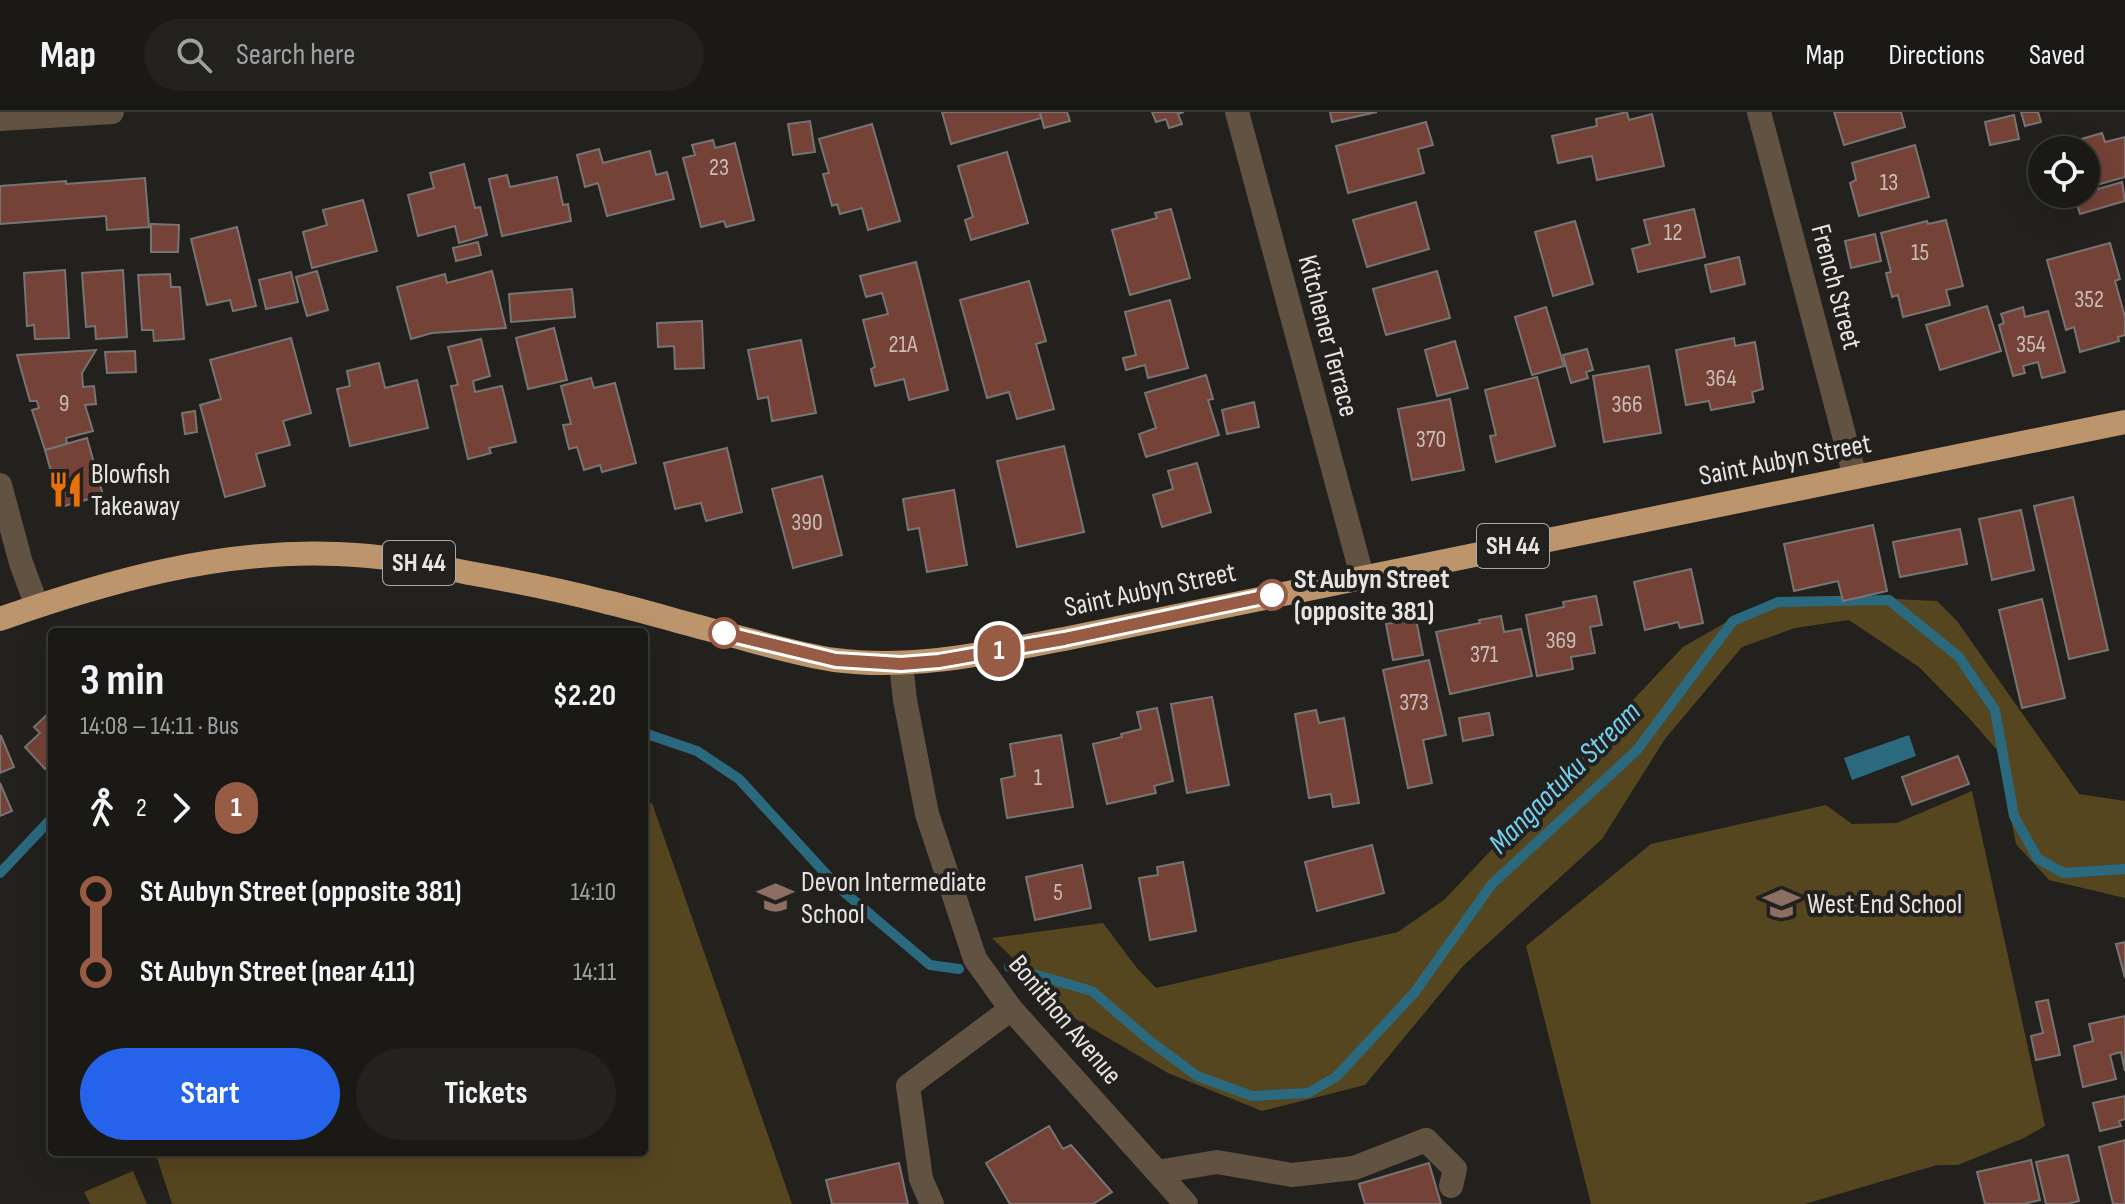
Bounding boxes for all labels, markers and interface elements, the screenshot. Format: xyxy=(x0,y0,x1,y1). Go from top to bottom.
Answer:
search box xyxy=(144,19,704,91)
text: Map xyxy=(40,33,96,78)
icon: search xyxy=(172,33,216,77)
text: Search here xyxy=(236,37,355,73)
text: Map xyxy=(1806,39,1845,72)
text: Directions xyxy=(1889,39,1985,72)
text: Saved xyxy=(2029,39,2085,72)
map controls xyxy=(2028,136,2100,208)
button: locate xyxy=(2028,136,2100,208)
house number: 23 xyxy=(709,153,729,182)
house number: 13 xyxy=(1880,168,1898,197)
house number: 12 xyxy=(1664,218,1682,247)
street label: French Street xyxy=(1803,221,1869,353)
house number: 15 xyxy=(1911,238,1929,267)
street label: Kitchener Terrace xyxy=(1291,252,1365,420)
house number: 352 xyxy=(2074,285,2104,314)
house number: 21A xyxy=(889,330,918,359)
house number: 354 xyxy=(2016,330,2046,359)
house number: 364 xyxy=(1706,364,1736,393)
house number: 9 xyxy=(59,389,69,418)
house number: 366 xyxy=(1611,390,1643,419)
house number: 370 xyxy=(1416,425,1446,454)
street label: Saint Aubyn Street xyxy=(1696,427,1874,493)
place label: Blowfish Takeaway xyxy=(91,458,180,523)
restaurant icon: Blowfish Takeaway xyxy=(46,471,84,509)
house number: 390 xyxy=(791,508,823,537)
road number: SH 44 xyxy=(1477,524,1549,568)
road number: SH 44 xyxy=(383,541,455,585)
street label: Saint Aubyn Street xyxy=(1061,556,1239,624)
place label: St Aubyn Street (opposite 381) xyxy=(1294,563,1450,628)
marker: St Aubyn Street (opposite 381) xyxy=(1257,580,1287,610)
unlabelled marker xyxy=(709,618,739,648)
line badge: 1 xyxy=(973,625,1025,677)
house number: 369 xyxy=(1545,626,1577,655)
text: 1 xyxy=(994,634,1004,667)
house number: 371 xyxy=(1470,640,1499,669)
text: 3 min xyxy=(80,654,164,707)
text: $2.20 xyxy=(553,678,616,714)
house number: 373 xyxy=(1399,688,1429,717)
water label: Mangaotuku Stream xyxy=(1481,694,1649,862)
text: 14:08 – 14:11 · Bus xyxy=(80,711,239,742)
house number: 1 xyxy=(1034,763,1043,792)
icon: walk xyxy=(80,786,124,830)
icon: forward xyxy=(159,786,203,830)
text: 1 xyxy=(231,791,242,824)
text: 2 xyxy=(136,793,147,824)
place label: Devon Intermediate School xyxy=(801,866,986,931)
text: St Aubyn Street (opposite 381) xyxy=(140,874,462,910)
text: 14:10 xyxy=(570,877,616,908)
house number: 5 xyxy=(1053,878,1063,907)
school or university icon: Devon Intermediate School xyxy=(756,879,794,917)
school or university icon: West End School xyxy=(1762,885,1800,923)
place label: West End School xyxy=(1807,888,1962,921)
street label: Bonithon Avenue xyxy=(1001,949,1129,1091)
text: St Aubyn Street (near 411) xyxy=(140,954,415,990)
text: 14:11 xyxy=(573,957,616,988)
button: Start xyxy=(80,1048,340,1140)
button: Tickets xyxy=(356,1048,616,1140)

